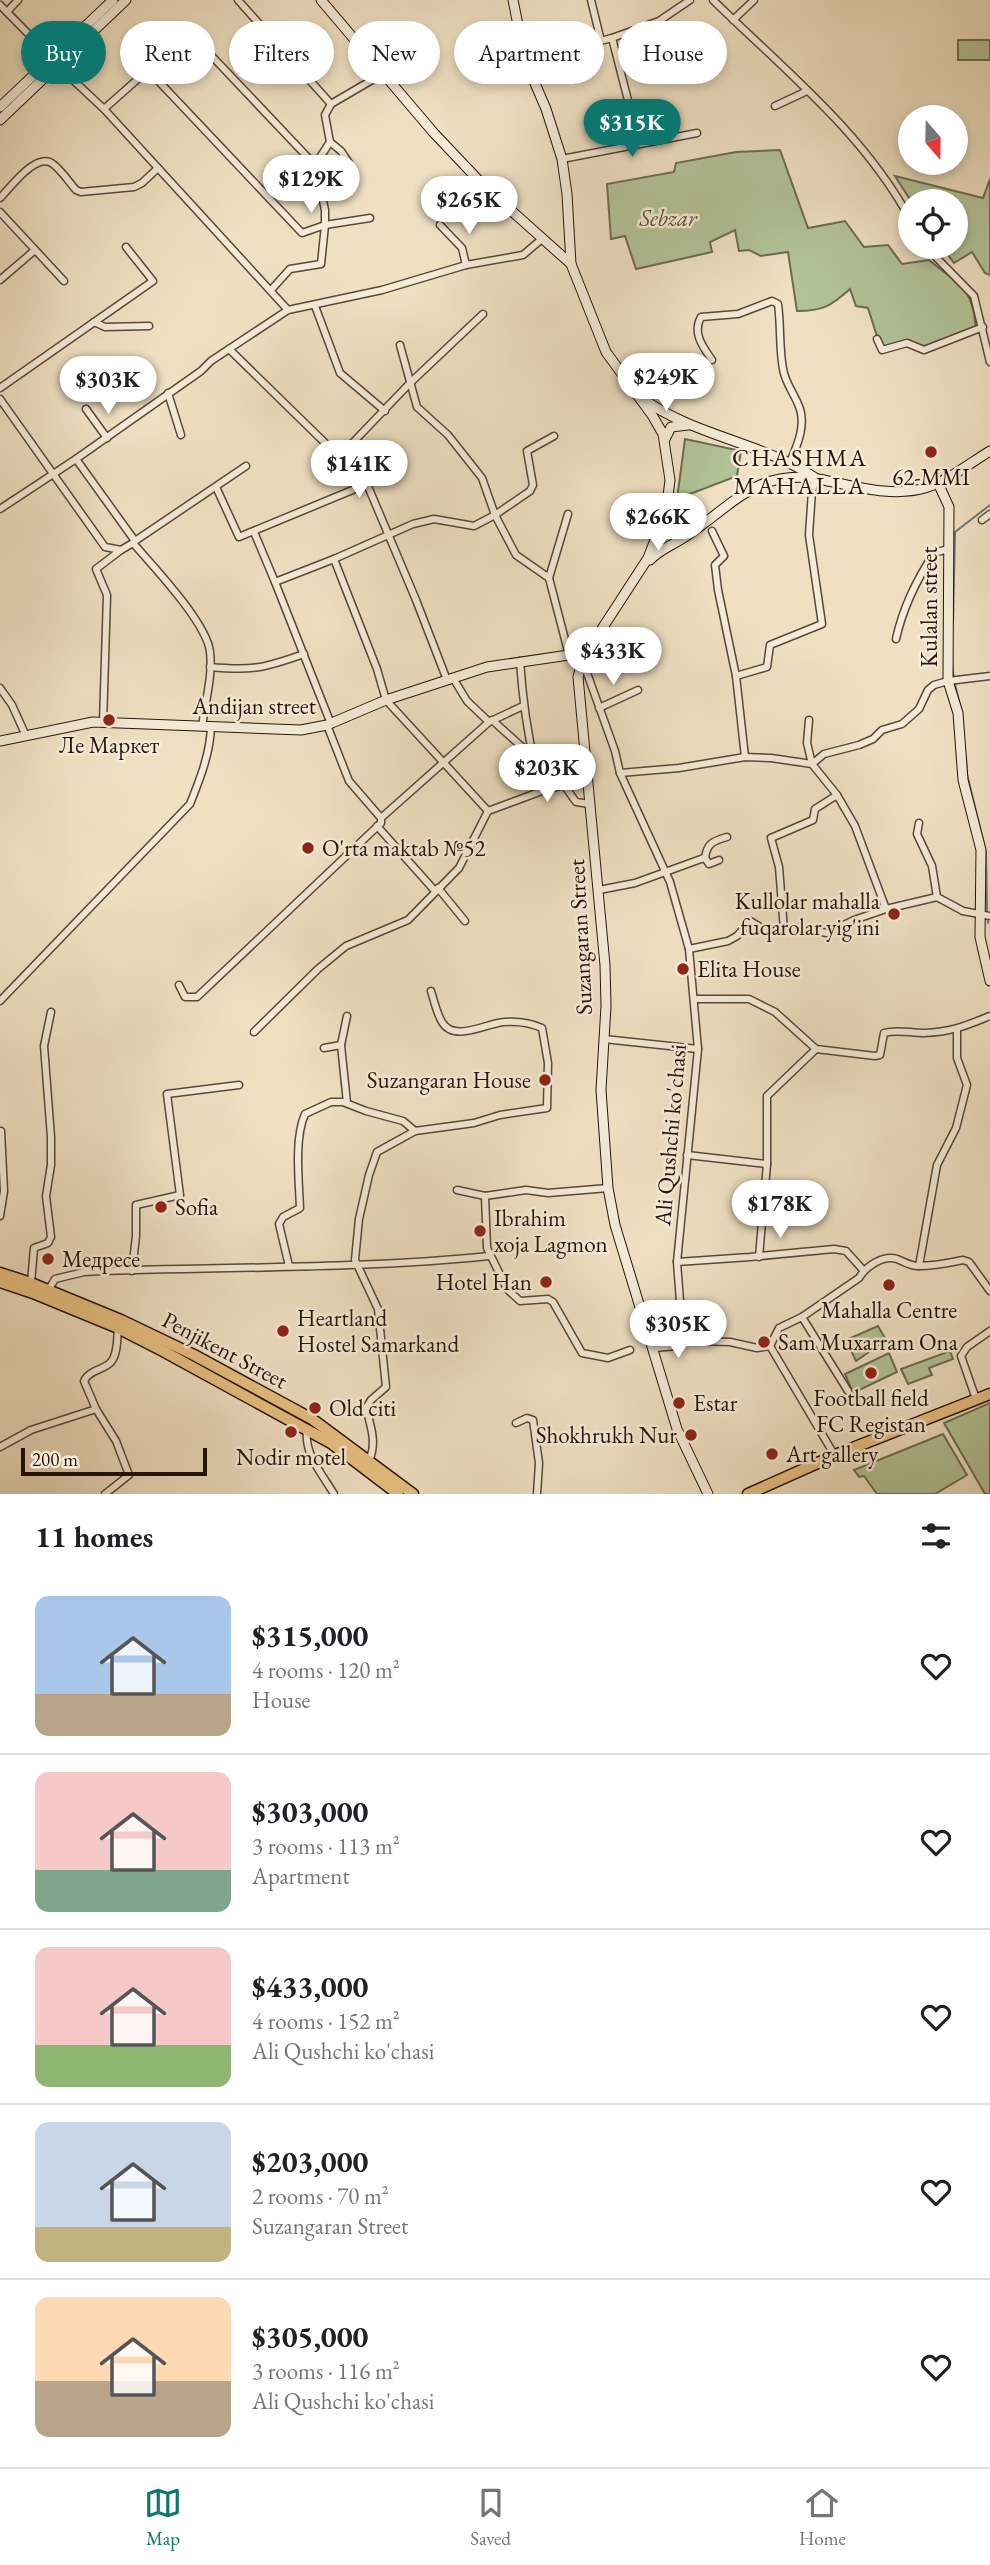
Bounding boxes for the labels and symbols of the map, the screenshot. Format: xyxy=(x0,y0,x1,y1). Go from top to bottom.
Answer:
pin: $315K xyxy=(583,100,681,159)
north arrow xyxy=(898,105,968,175)
pin: $129K xyxy=(262,156,360,215)
pin: $265K xyxy=(420,176,518,236)
park label: Sebzar xyxy=(638,203,698,233)
pin: $249K xyxy=(617,354,715,413)
pin: $303K xyxy=(59,356,157,416)
pin: $141K xyxy=(310,440,408,500)
district label: CHASHMA MAHALLA xyxy=(732,442,868,501)
marker: 62-MMI xyxy=(923,444,939,460)
place label: 62-MMI xyxy=(892,462,970,492)
pin: $266K xyxy=(609,494,707,553)
street label: Kulalan street xyxy=(914,546,944,668)
pin: $433K xyxy=(564,628,662,687)
street label: Andijan street xyxy=(191,691,317,721)
marker: Ле Маркет xyxy=(101,712,117,728)
place label: Ле Маркет xyxy=(59,730,160,760)
pin: $203K xyxy=(498,744,596,804)
place label: O'rta maktab №52 xyxy=(322,833,486,863)
marker: O'rta maktab №52 xyxy=(300,840,316,856)
street label: Suzangaran Street xyxy=(561,857,599,1016)
place label: Kullolar mahalla fuqarolar yig'ini xyxy=(735,886,881,942)
marker: Kullolar mahalla fuqarolar yig'ini xyxy=(886,906,902,922)
place label: Elita House xyxy=(697,954,801,984)
marker: Elita House xyxy=(675,961,691,977)
street label: Ali Qushchi ko'chasi xyxy=(647,1043,693,1228)
place label: Suzangaran House xyxy=(367,1065,531,1095)
marker: Suzangaran House xyxy=(537,1072,553,1088)
pin: $178K xyxy=(731,1180,829,1240)
place label: Sofia xyxy=(175,1192,219,1222)
marker: Sofia xyxy=(153,1199,169,1215)
place label: Ibrahim xoja Lagmon xyxy=(494,1203,608,1259)
marker: Ibrahim xoja Lagmon xyxy=(472,1223,488,1239)
place label: Медресе xyxy=(62,1244,140,1274)
marker: Медресе xyxy=(40,1251,56,1267)
place label: Hotel Han xyxy=(436,1267,532,1297)
marker: Hotel Han xyxy=(538,1274,554,1290)
marker: Mahalla Centre xyxy=(881,1277,897,1293)
place label: Mahalla Centre xyxy=(821,1295,957,1325)
pin: $305K xyxy=(629,1300,727,1360)
place label: Heartland Hostel Samarkand xyxy=(297,1303,459,1359)
street label: Penjikent Street xyxy=(157,1304,294,1396)
marker: Heartland Hostel Samarkand xyxy=(275,1323,291,1339)
place label: Sam Muxarram Ona xyxy=(778,1327,959,1357)
marker: Sam Muxarram Ona xyxy=(756,1334,772,1350)
marker: Football field FC Registan xyxy=(863,1365,879,1381)
place label: Football field FC Registan xyxy=(813,1383,929,1439)
place label: Estar xyxy=(693,1388,738,1418)
place label: Old citi xyxy=(329,1393,397,1423)
marker: Estar xyxy=(671,1395,687,1411)
marker: Old citi xyxy=(307,1400,323,1416)
place label: Shokhrukh Nur xyxy=(536,1420,677,1450)
marker: Nodir motel xyxy=(283,1424,299,1440)
marker: Shokhrukh Nur xyxy=(683,1427,699,1443)
place label: Art gallery xyxy=(785,1439,879,1469)
place label: Nodir motel xyxy=(236,1442,347,1472)
scale bar xyxy=(21,1445,206,1477)
marker: Art gallery xyxy=(764,1446,780,1462)

